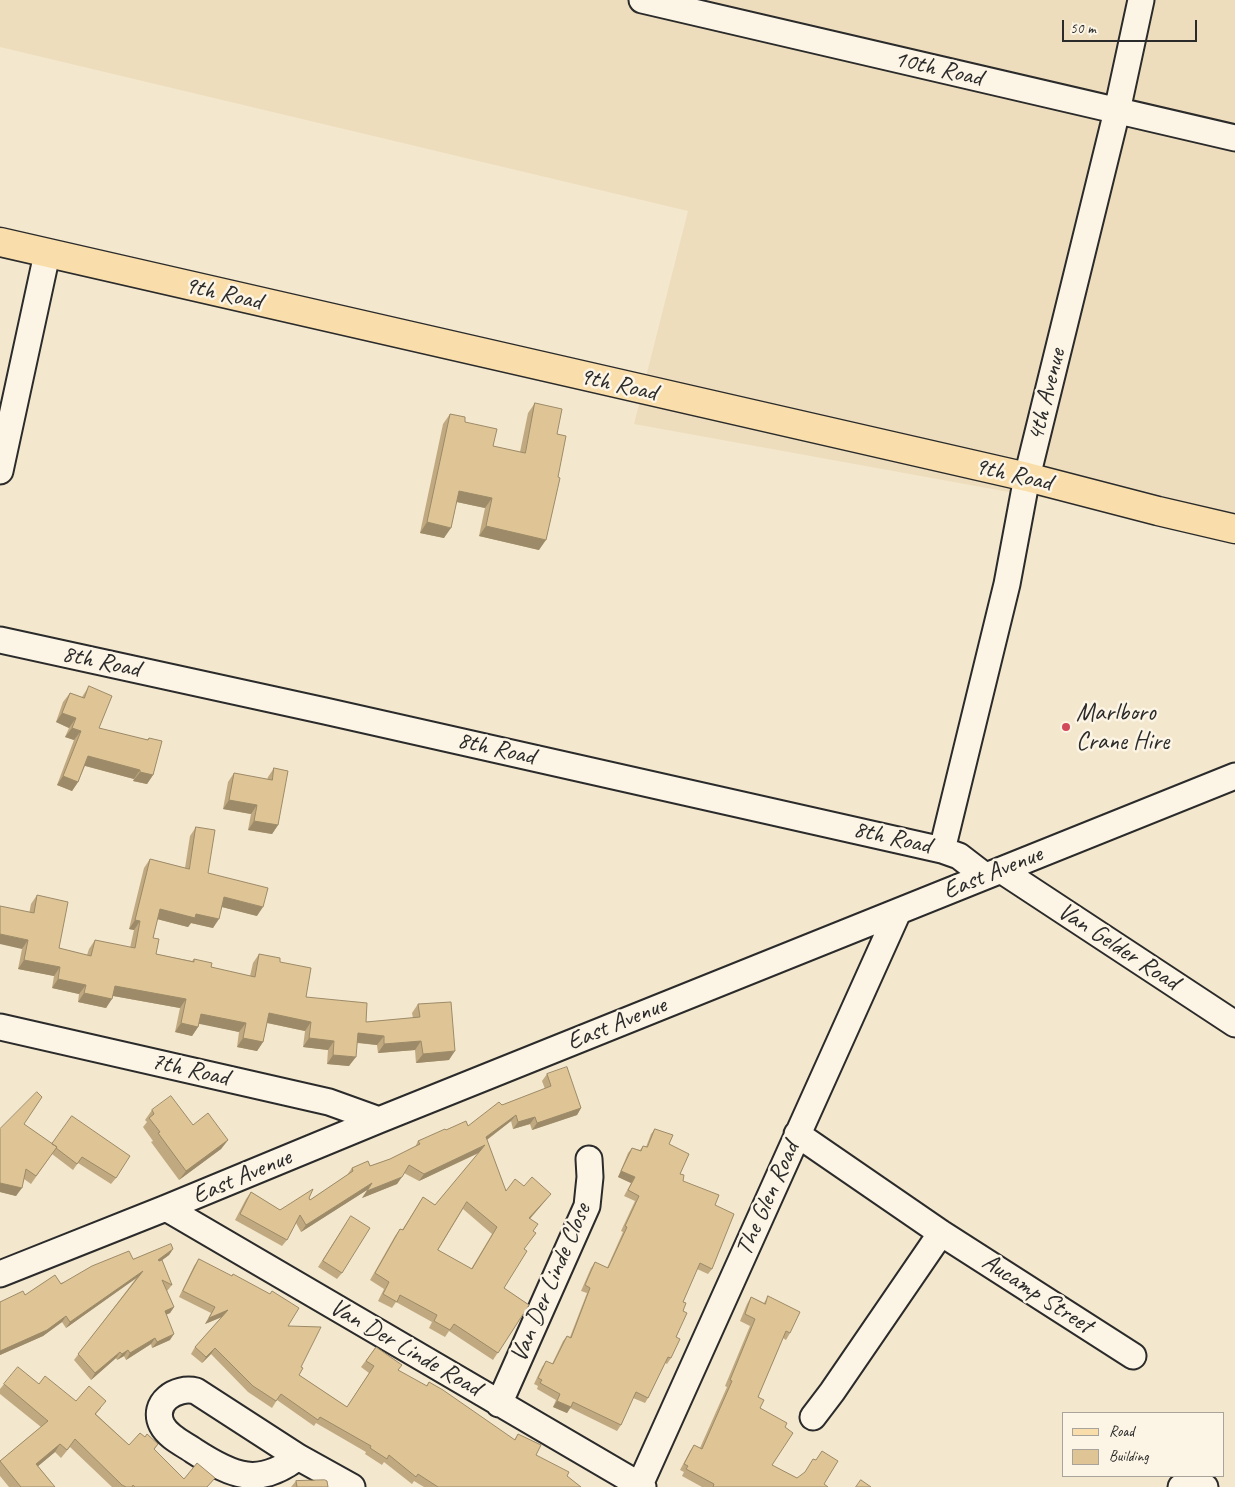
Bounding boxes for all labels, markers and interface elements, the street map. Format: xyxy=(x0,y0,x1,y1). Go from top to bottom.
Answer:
scale bar xyxy=(1065,10,1200,42)
text: 50 m xyxy=(1070,19,1096,38)
street label: 10th Road xyxy=(891,44,985,94)
street label: 9th Road xyxy=(181,271,265,317)
street label: 4th Avenue xyxy=(1021,346,1073,444)
street label: 9th Road xyxy=(576,362,660,408)
street label: 9th Road xyxy=(971,452,1055,498)
street label: 8th Road xyxy=(59,639,143,685)
place label: Marlboro Crane Hire xyxy=(1076,698,1169,757)
marker: Marlboro Crane Hire xyxy=(1060,721,1072,733)
street label: 8th Road xyxy=(454,726,538,772)
street label: 8th Road xyxy=(850,815,934,861)
street label: East Avenue xyxy=(939,840,1047,906)
street label: Van Gelder Road xyxy=(1052,897,1184,997)
street label: East Avenue xyxy=(563,991,671,1057)
street label: 7th Road xyxy=(148,1047,232,1093)
street label: The Glen Road xyxy=(730,1137,806,1261)
street label: East Avenue xyxy=(188,1143,296,1211)
street label: Van Der Linde Close xyxy=(504,1199,598,1367)
street label: Aucamp Street xyxy=(976,1247,1098,1341)
street label: Van Der Linde Road xyxy=(324,1293,486,1403)
legend xyxy=(1062,1412,1225,1477)
text: Road xyxy=(1109,1422,1134,1441)
text: Building xyxy=(1109,1447,1148,1466)

